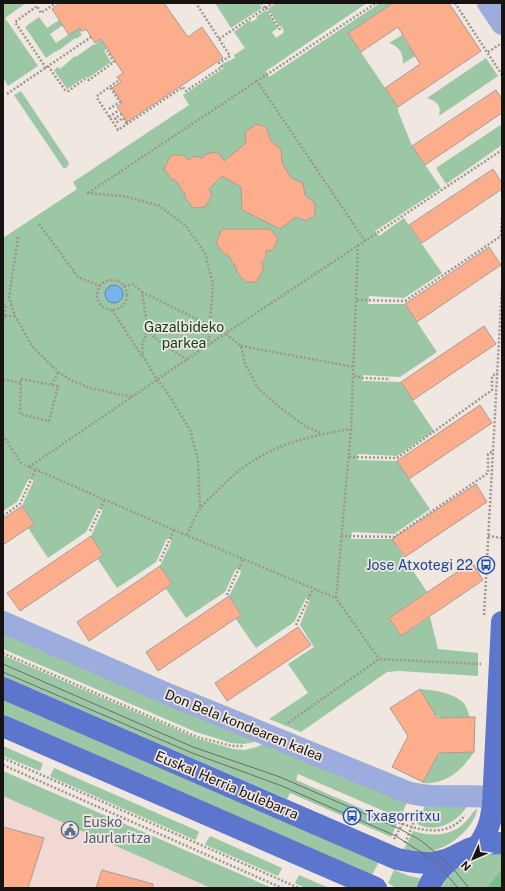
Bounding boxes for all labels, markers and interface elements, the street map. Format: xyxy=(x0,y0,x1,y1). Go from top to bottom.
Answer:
park label: Gazalbideko parkea xyxy=(144,319,224,351)
bus stop icon: Jose Atxotegi 22 xyxy=(476,555,496,575)
place label: Jose Atxotegi 22 xyxy=(366,557,473,573)
street label: Don Bela kondearen kalea xyxy=(163,686,325,764)
street label: Euskal Herria bulebarra xyxy=(153,748,301,822)
bus stop icon: Txagorritxu xyxy=(342,806,362,826)
place label: Txagorritxu xyxy=(365,808,440,824)
place label: Eusko Jaurlaritza xyxy=(83,814,151,846)
public building icon: Eusko Jaurlaritza xyxy=(60,820,80,840)
north arrow xyxy=(453,839,493,879)
text: N xyxy=(459,859,473,873)

